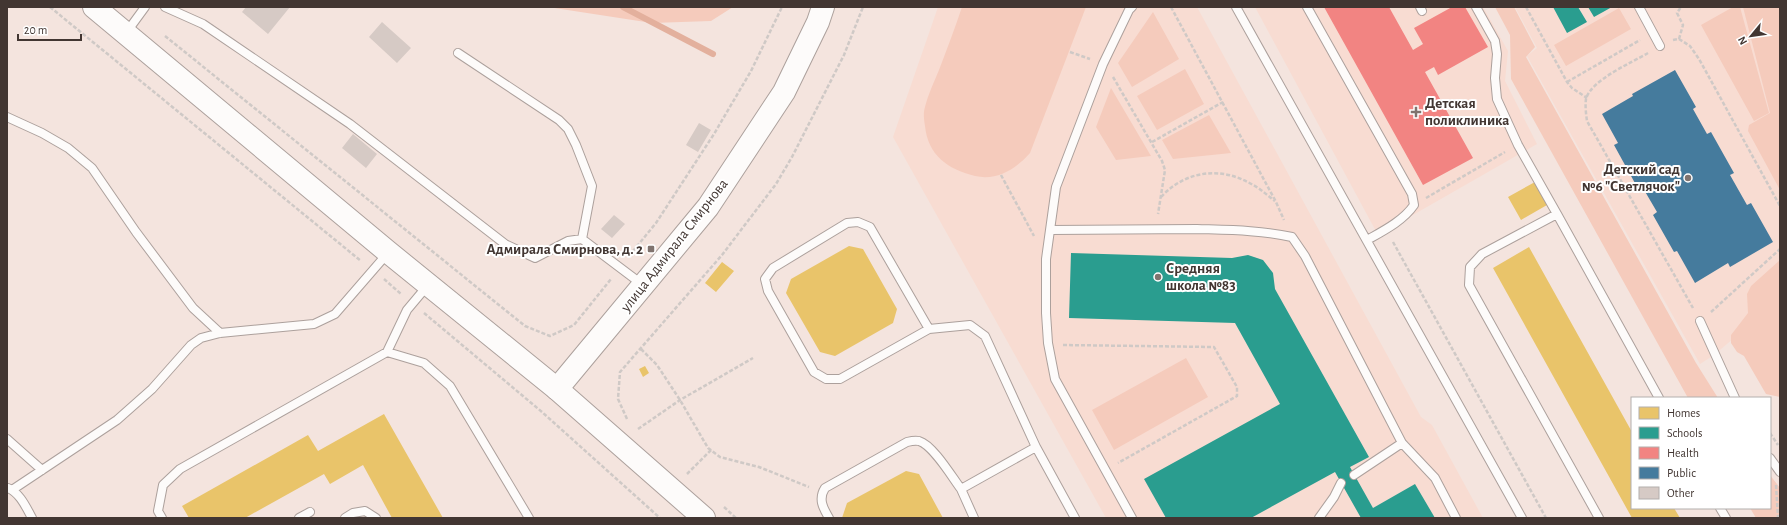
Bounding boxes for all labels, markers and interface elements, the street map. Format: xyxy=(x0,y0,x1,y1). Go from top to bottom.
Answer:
scale bar xyxy=(18,16,81,42)
north arrow xyxy=(1731,16,1771,56)
text: 20 m xyxy=(24,24,47,36)
text: N xyxy=(1736,35,1749,47)
place label: Детская поликлиника xyxy=(1425,96,1509,128)
marker: Детская поликлиника xyxy=(1410,106,1422,118)
place label: Детский сад №6 "Светлячок" xyxy=(1582,162,1680,194)
marker: Детский сад №6 "Светлячок" xyxy=(1683,173,1693,183)
street label: улица Адмирала Смирнова xyxy=(617,176,731,315)
place label: Адмирала Смирнова, д. 2 xyxy=(487,242,643,257)
marker: Адмирала Смирнова, д. 2 xyxy=(646,244,656,254)
place label: Средняя школа №83 xyxy=(1166,261,1236,293)
marker: Средняя школа №83 xyxy=(1153,272,1163,282)
legend xyxy=(1631,397,1771,509)
text: Homes xyxy=(1667,407,1700,419)
text: Schools xyxy=(1667,427,1702,439)
text: Health xyxy=(1667,447,1699,459)
text: Public xyxy=(1667,467,1696,479)
text: Other xyxy=(1667,487,1694,499)

